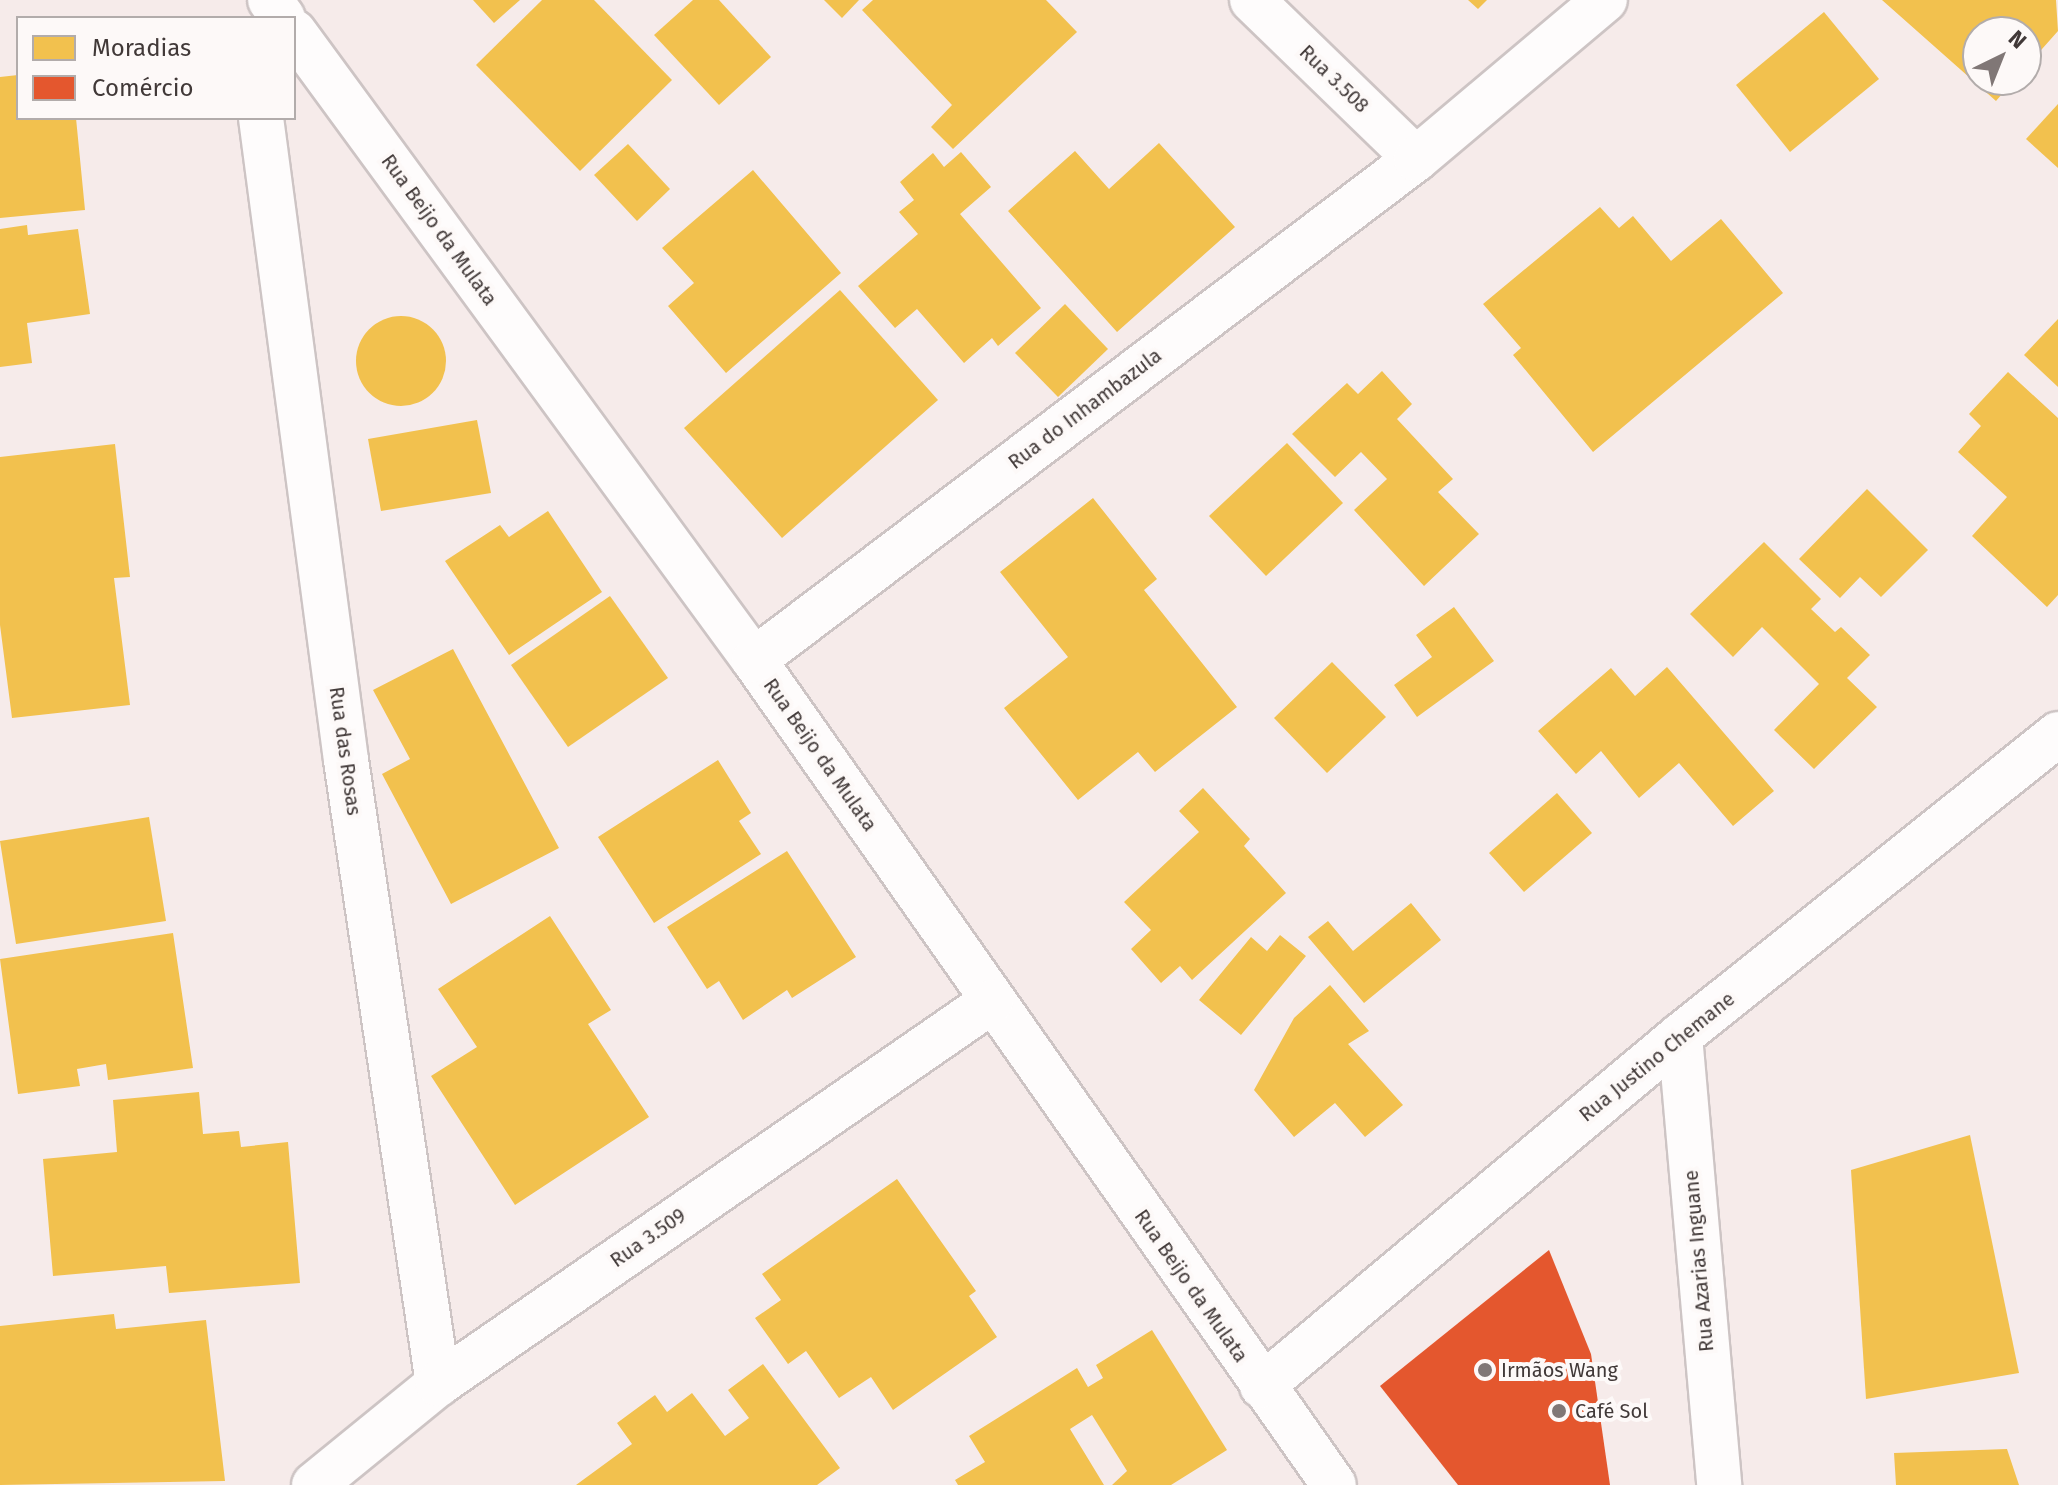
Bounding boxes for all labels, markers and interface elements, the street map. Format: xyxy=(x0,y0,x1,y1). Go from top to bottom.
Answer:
legend xyxy=(16,16,296,120)
north arrow xyxy=(1962,16,2042,96)
text: N xyxy=(2003,25,2032,54)
text: Moradias xyxy=(92,34,191,62)
street label: Rua 3.508 xyxy=(1294,40,1374,118)
text: Comércio xyxy=(92,74,193,102)
street label: Rua Beijo da Mulata xyxy=(376,150,502,310)
street label: Rua do Inhambazula xyxy=(1004,344,1166,474)
street label: Rua Beijo da Mulata xyxy=(758,674,882,836)
street label: Rua das Rosas xyxy=(324,685,366,817)
street label: Rua Justino Chemane xyxy=(1575,987,1739,1127)
street label: Rua Azarias Inguane xyxy=(1679,1169,1719,1353)
street label: Rua 3.509 xyxy=(606,1203,690,1273)
street label: Rua Beijo da Mulata xyxy=(1129,1205,1253,1367)
place label: Irmãos Wang xyxy=(1501,1358,1618,1382)
marker: Irmãos Wang xyxy=(1476,1361,1494,1379)
place label: Café Sol xyxy=(1575,1399,1648,1423)
marker: Café Sol xyxy=(1550,1402,1568,1420)

